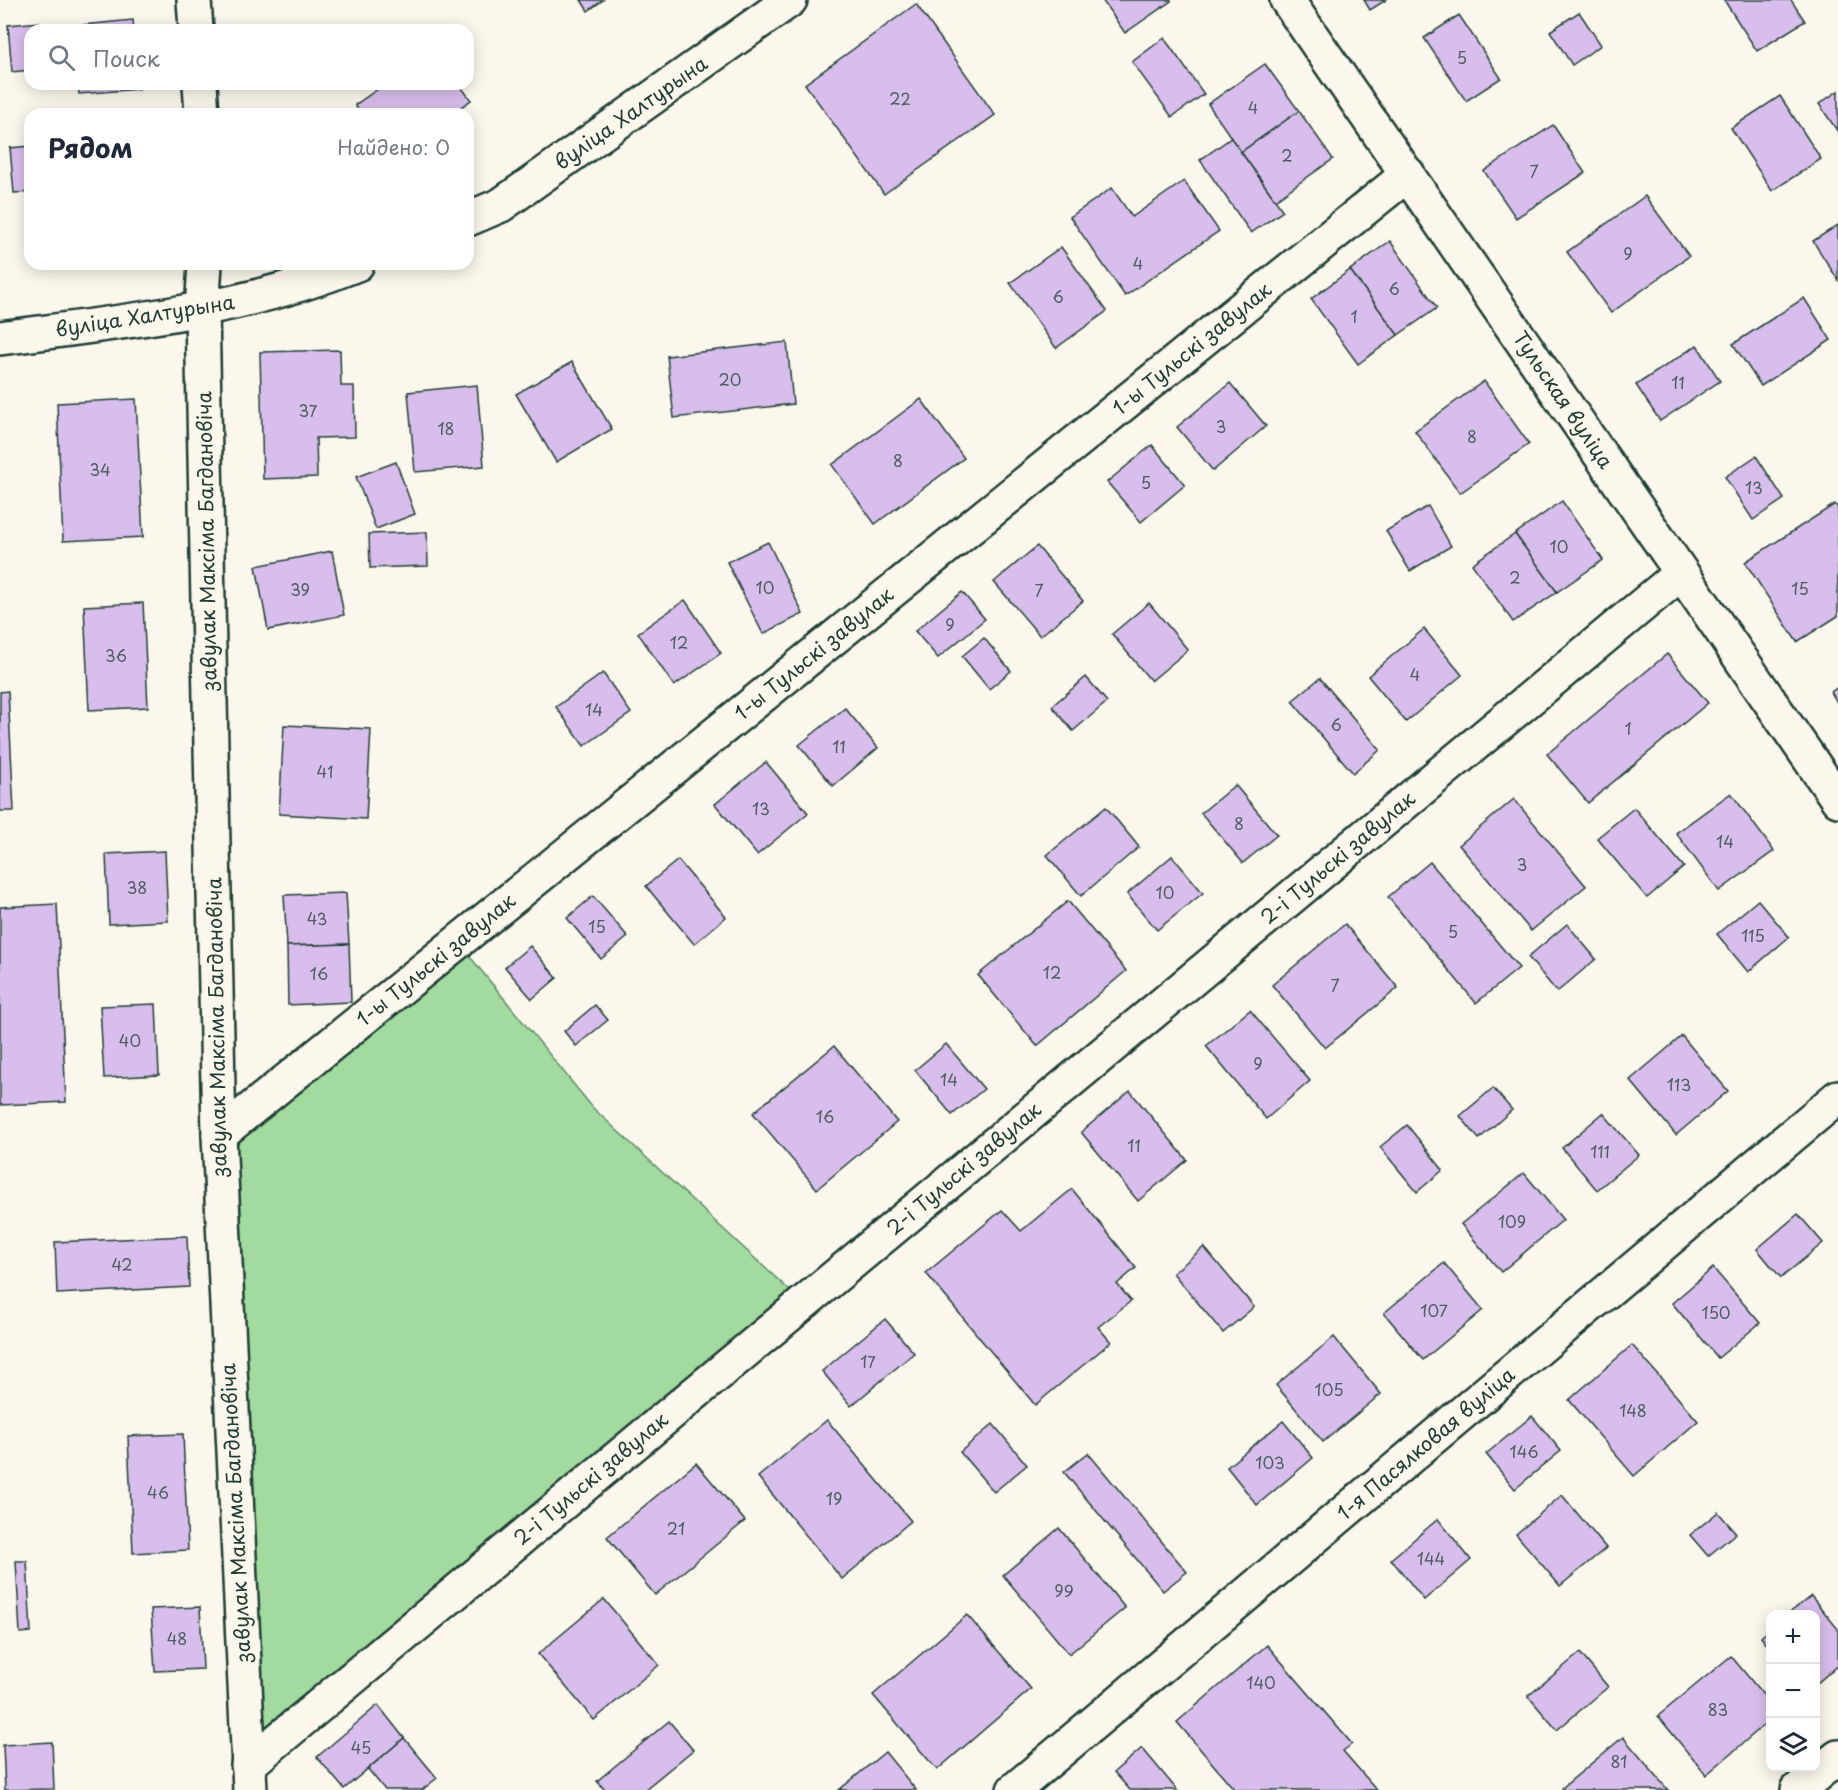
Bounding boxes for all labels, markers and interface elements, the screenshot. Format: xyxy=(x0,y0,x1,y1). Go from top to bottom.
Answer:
search box xyxy=(24,24,474,90)
icon: search xyxy=(45,41,78,74)
text: Поиск xyxy=(93,41,160,74)
house number: 5 xyxy=(1457,45,1467,69)
street label: вуліца Халтурына xyxy=(548,48,714,176)
house number: 22 xyxy=(889,86,911,110)
house number: 4 xyxy=(1248,95,1258,119)
text: Рядом xyxy=(48,128,133,167)
text: Найдено: 0 xyxy=(337,132,450,162)
house number: 2 xyxy=(1281,143,1293,167)
house number: 7 xyxy=(1529,159,1539,183)
house number: 9 xyxy=(1623,241,1633,265)
house number: 4 xyxy=(1133,251,1143,275)
street label: 1-ы Тульскі завулак xyxy=(1105,274,1278,422)
house number: 6 xyxy=(1388,276,1400,300)
house number: 6 xyxy=(1052,284,1064,308)
street label: вуліца Халтурына xyxy=(53,286,237,344)
house number: 1 xyxy=(1350,304,1358,328)
street label: Тульская вуліца xyxy=(1506,324,1622,475)
house number: 20 xyxy=(719,367,741,391)
house number: 11 xyxy=(1671,370,1685,394)
street label: завулак Максіма Багдановіча xyxy=(188,390,224,692)
house number: 37 xyxy=(299,398,318,422)
house number: 3 xyxy=(1216,414,1226,438)
house number: 18 xyxy=(437,416,455,440)
house number: 8 xyxy=(1467,424,1477,448)
house number: 8 xyxy=(893,448,903,472)
house number: 34 xyxy=(89,457,111,481)
house number: 5 xyxy=(1141,470,1151,494)
house number: 13 xyxy=(1745,475,1763,499)
house number: 10 xyxy=(1550,534,1568,558)
house number: 2 xyxy=(1509,565,1521,589)
house number: 10 xyxy=(756,575,774,599)
house number: 15 xyxy=(1791,576,1809,600)
house number: 39 xyxy=(290,577,310,601)
house number: 7 xyxy=(1034,578,1044,602)
street label: 1-ы Тульскі завулак xyxy=(727,579,900,727)
house number: 9 xyxy=(945,612,955,636)
house number: 12 xyxy=(670,630,688,654)
house number: 36 xyxy=(105,643,127,667)
house number: 4 xyxy=(1410,662,1420,686)
house number: 14 xyxy=(585,697,603,721)
house number: 6 xyxy=(1330,712,1342,736)
house number: 1 xyxy=(1624,716,1632,740)
house number: 11 xyxy=(832,734,846,758)
house number: 41 xyxy=(317,759,333,783)
street label: 2-і Тульскі завулак xyxy=(1254,783,1421,931)
house number: 13 xyxy=(752,796,770,820)
house number: 8 xyxy=(1234,811,1244,835)
house number: 14 xyxy=(1716,829,1734,853)
house number: 3 xyxy=(1517,852,1527,876)
house number: 38 xyxy=(127,875,147,899)
street label: завулак Максіма Багдановіча xyxy=(198,876,234,1178)
house number: 10 xyxy=(1156,880,1174,904)
street label: 1-ы Тульскі завулак xyxy=(349,885,522,1033)
house number: 43 xyxy=(307,906,327,930)
house number: 15 xyxy=(588,914,606,938)
house number: 5 xyxy=(1448,919,1458,943)
house number: 115 xyxy=(1741,923,1765,947)
house number: 12 xyxy=(1043,960,1061,984)
house number: 16 xyxy=(310,961,328,985)
house number: 7 xyxy=(1330,973,1340,997)
house number: 40 xyxy=(119,1028,141,1052)
house number: 9 xyxy=(1253,1051,1263,1075)
house number: 14 xyxy=(940,1067,958,1091)
house number: 113 xyxy=(1667,1072,1691,1096)
street label: 2-і Тульскі завулак xyxy=(880,1094,1047,1242)
house number: 16 xyxy=(816,1104,834,1128)
house number: 11 xyxy=(1127,1133,1141,1157)
house number: 111 xyxy=(1590,1139,1610,1163)
house number: 109 xyxy=(1498,1209,1526,1233)
house number: 42 xyxy=(111,1252,133,1276)
house number: 107 xyxy=(1420,1298,1448,1322)
house number: 150 xyxy=(1701,1300,1731,1324)
house number: 17 xyxy=(860,1349,876,1373)
street label: 1-я Пасялковая вуліца xyxy=(1330,1359,1522,1527)
street label: завулак Максіма Багдановіча xyxy=(212,1362,258,1664)
house number: 105 xyxy=(1314,1377,1344,1401)
house number: 148 xyxy=(1619,1398,1647,1422)
street label: 2-і Тульскі завулак xyxy=(507,1404,674,1552)
house number: 146 xyxy=(1509,1439,1539,1463)
house number: 103 xyxy=(1255,1450,1285,1474)
house number: 46 xyxy=(147,1480,169,1504)
house number: 19 xyxy=(826,1486,842,1510)
house number: 21 xyxy=(667,1516,685,1540)
house number: 144 xyxy=(1417,1546,1445,1570)
house number: 99 xyxy=(1054,1578,1074,1602)
map controls xyxy=(1766,1610,1820,1772)
button: + xyxy=(1766,1610,1820,1664)
house number: 48 xyxy=(167,1626,187,1650)
button: − xyxy=(1766,1664,1820,1718)
house number: 140 xyxy=(1246,1670,1276,1694)
house number: 83 xyxy=(1708,1697,1728,1721)
button: layers xyxy=(1766,1718,1820,1772)
house number: 45 xyxy=(351,1735,371,1759)
house number: 81 xyxy=(1610,1749,1628,1773)

